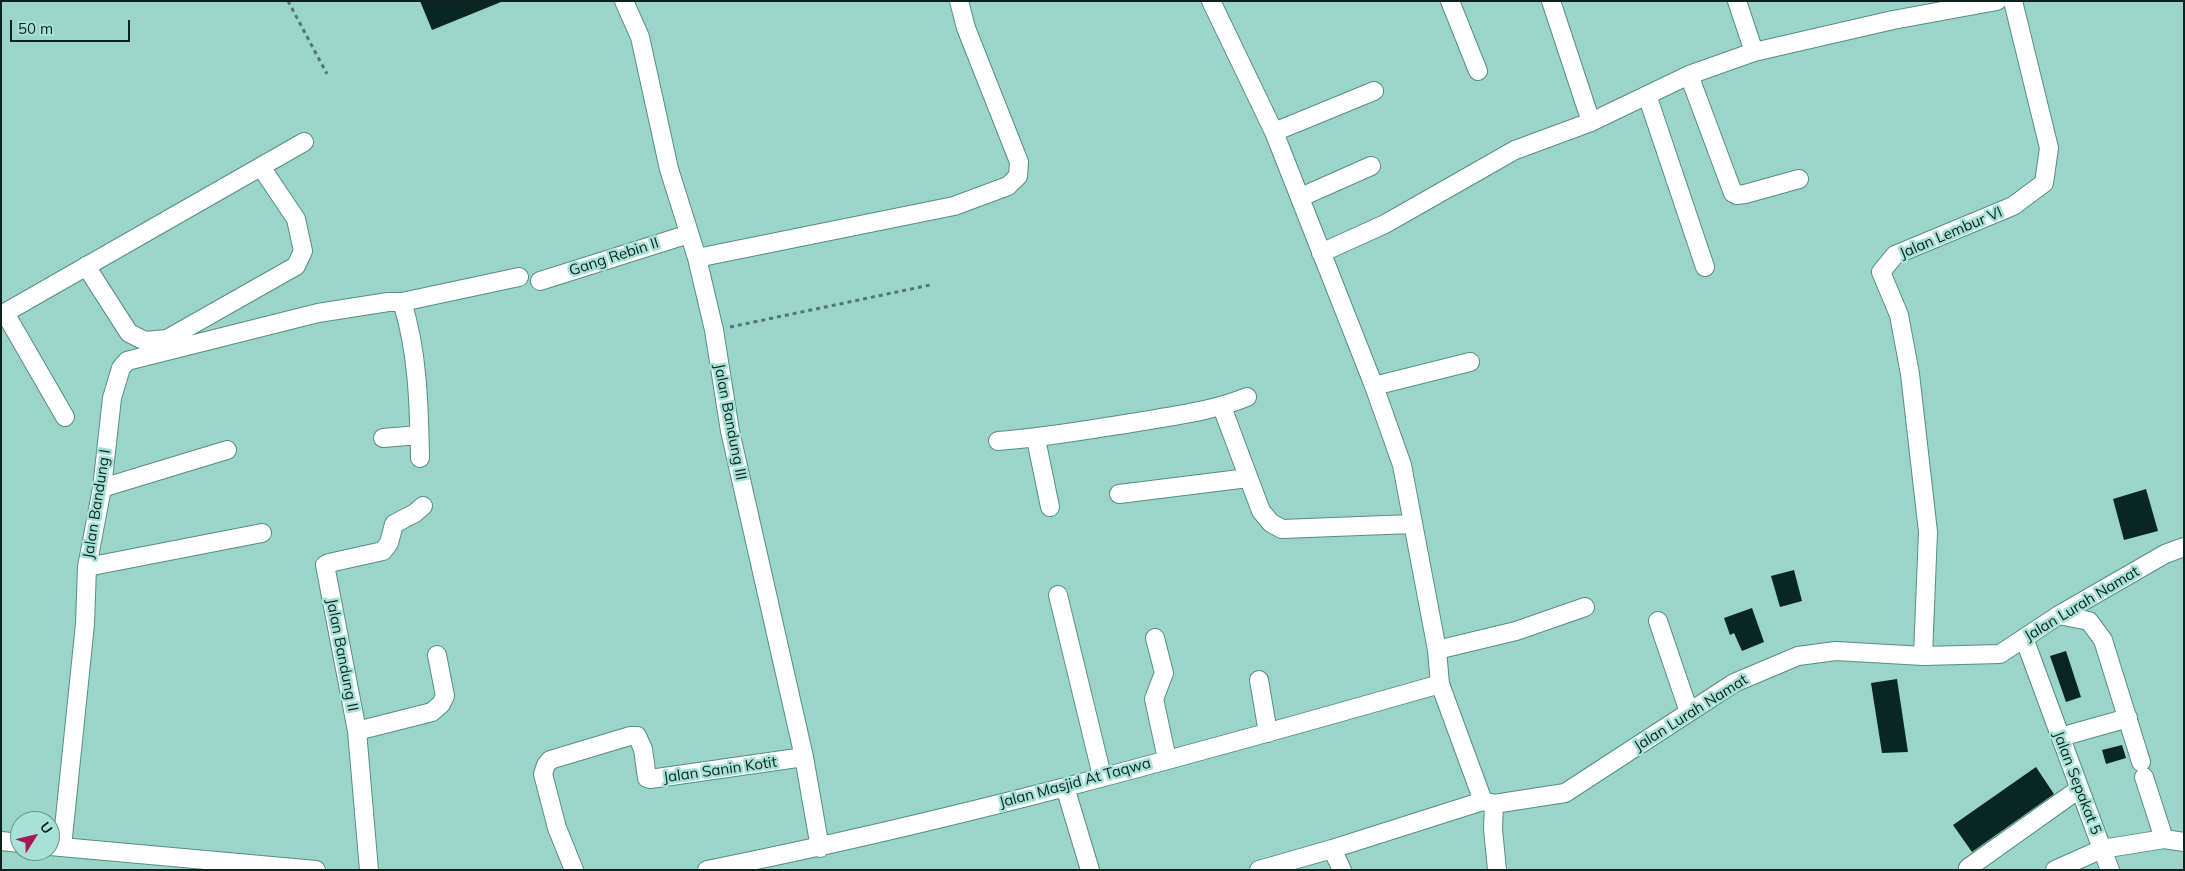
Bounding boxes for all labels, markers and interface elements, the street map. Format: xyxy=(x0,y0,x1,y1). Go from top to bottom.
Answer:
scale bar xyxy=(12,10,132,42)
text: 50 m xyxy=(18,19,53,38)
street label: Jalan Lembur VI xyxy=(1897,203,2005,263)
street label: Gang Rebin II xyxy=(567,234,661,280)
street label: Jalan Bandung III xyxy=(710,362,750,482)
street label: Jalan Bandung I xyxy=(79,448,115,560)
street label: Jalan Lurah Namat xyxy=(2021,563,2143,645)
street label: Jalan Bandung II xyxy=(322,597,362,713)
street label: Jalan Lurah Namat xyxy=(1631,671,1751,755)
street label: Jalan Sepakat 5 xyxy=(2049,729,2105,837)
street label: Jalan Sanin Kotit xyxy=(662,753,778,787)
street label: Jalan Masjid At Taqwa xyxy=(997,754,1153,812)
north arrow xyxy=(10,811,60,861)
text: U xyxy=(36,818,57,837)

